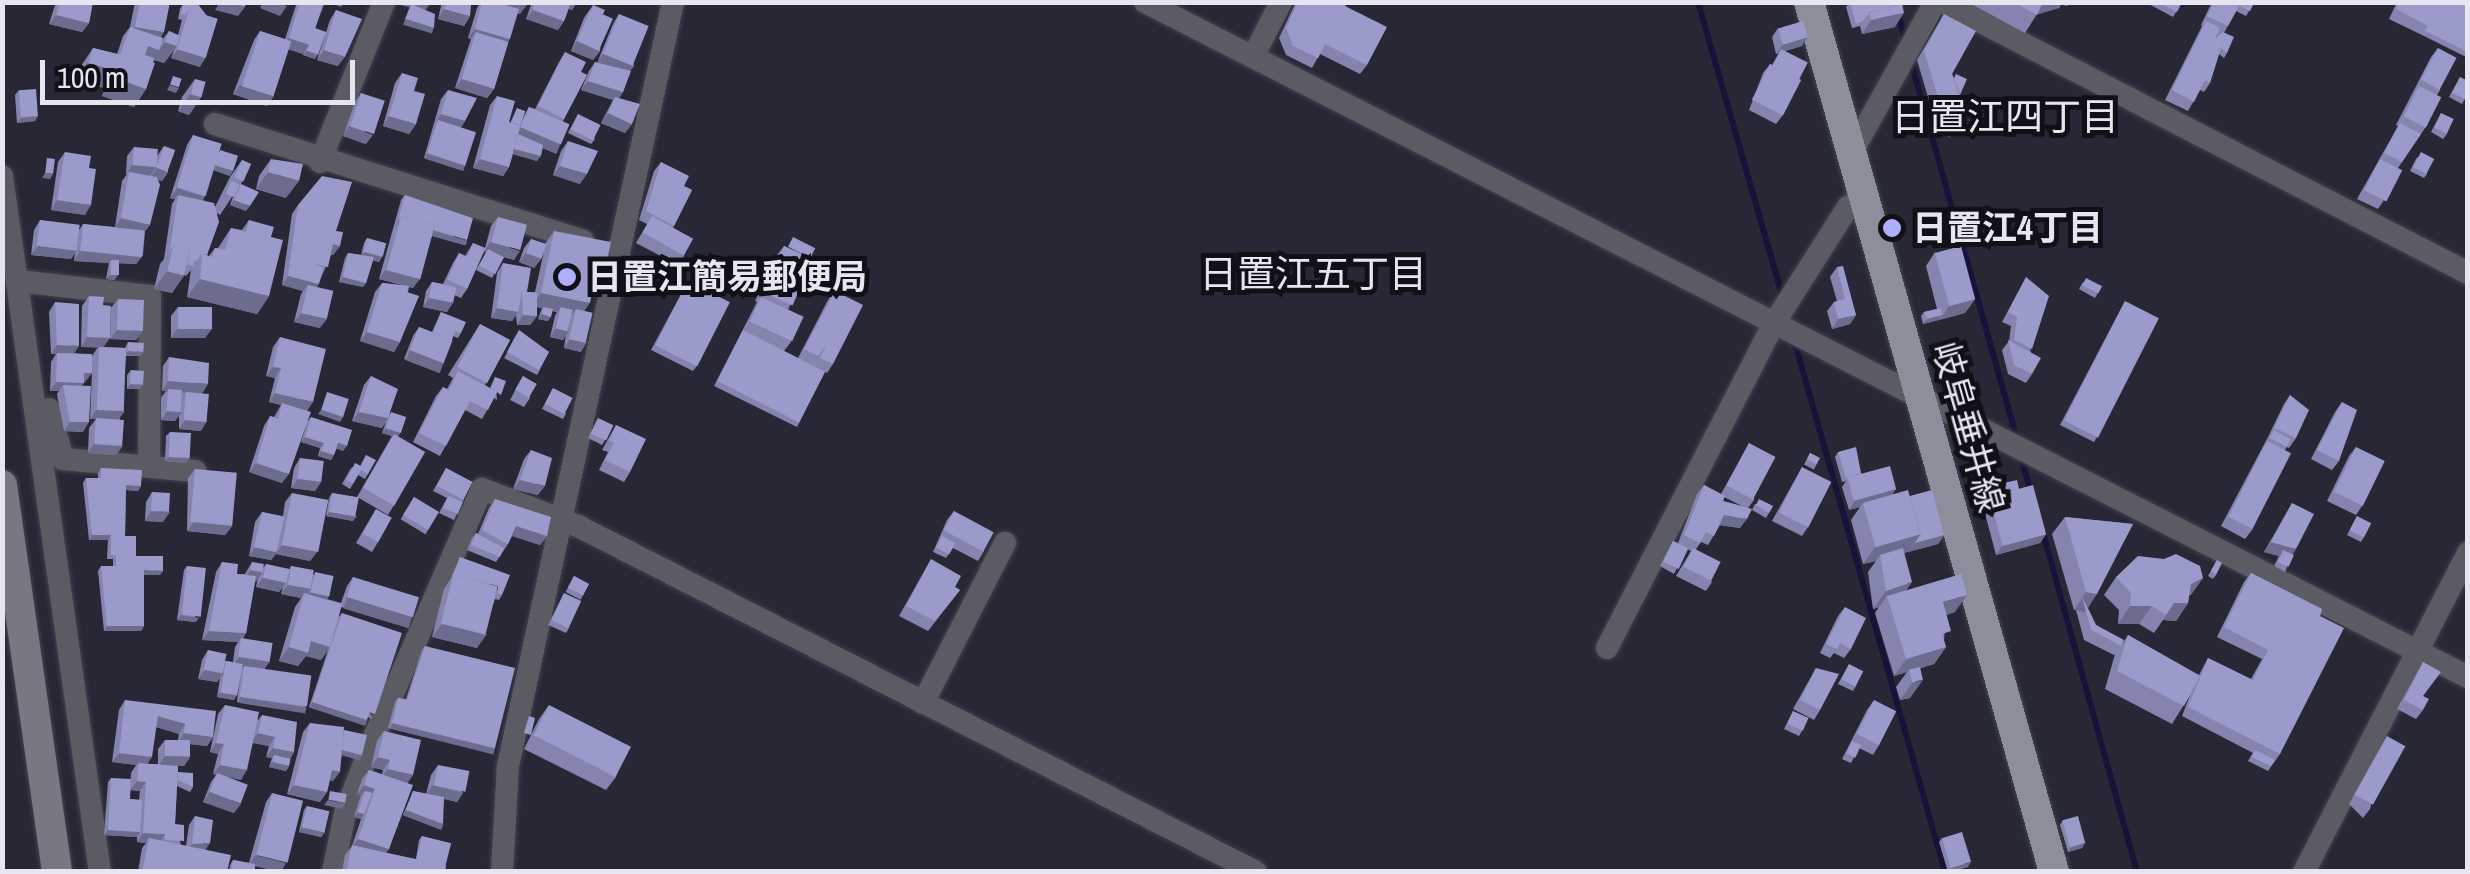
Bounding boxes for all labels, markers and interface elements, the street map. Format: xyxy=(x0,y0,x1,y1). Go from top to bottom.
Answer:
scale bar xyxy=(45,40,360,102)
text: 100 m xyxy=(57,57,125,97)
district label: 日置江四丁目 xyxy=(1891,94,2119,140)
place label: 日置江4丁目 xyxy=(1912,207,2103,249)
marker: 日置江4丁目 xyxy=(1881,217,1903,239)
district label: 日置江五丁目 xyxy=(1199,251,1427,297)
place label: 日置江簡易郵便局 xyxy=(587,256,867,298)
marker: 日置江簡易郵便局 xyxy=(556,266,578,288)
street label: 岐阜垂井線 xyxy=(1924,337,2012,517)

